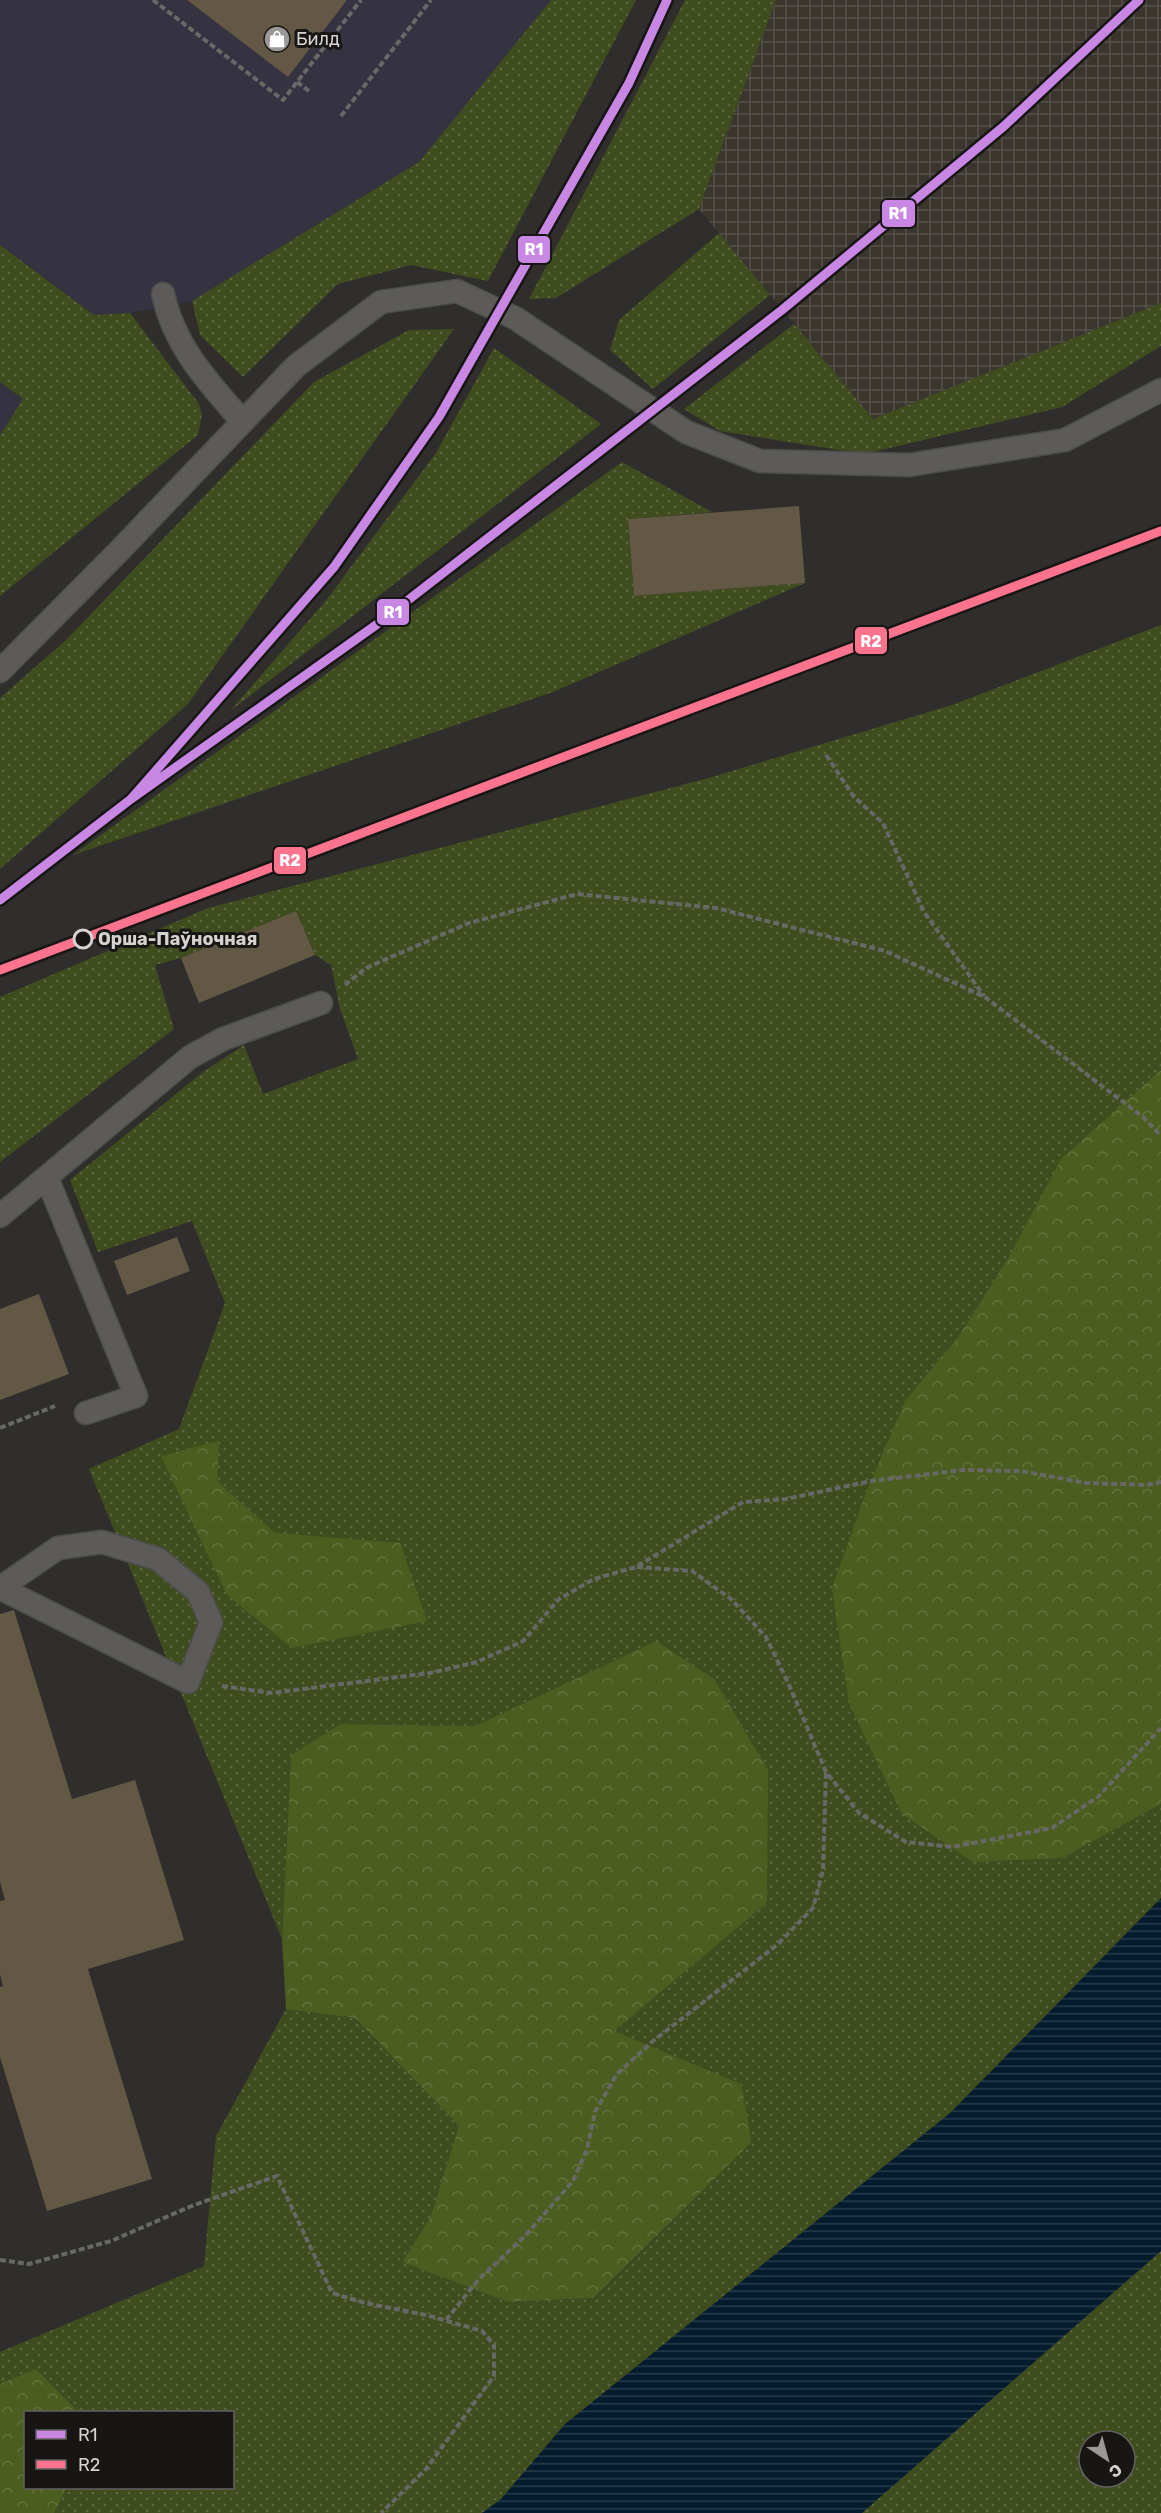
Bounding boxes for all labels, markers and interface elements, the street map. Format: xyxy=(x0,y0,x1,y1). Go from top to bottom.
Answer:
shop icon: Билд xyxy=(262,24,292,54)
place label: Билд xyxy=(296,28,340,50)
line badge: R1 xyxy=(881,199,916,228)
text: R1 xyxy=(888,204,908,223)
line badge: R1 xyxy=(517,235,551,264)
text: R1 xyxy=(524,240,544,259)
line badge: R1 xyxy=(376,598,410,626)
text: R1 xyxy=(383,603,403,622)
line badge: R2 xyxy=(854,626,888,655)
text: R2 xyxy=(860,632,882,651)
line badge: R2 xyxy=(273,846,307,875)
text: R2 xyxy=(279,851,301,870)
place label: Орша-Паўночная xyxy=(98,928,257,950)
marker: Орша-Паўночная xyxy=(73,929,93,949)
legend xyxy=(24,2411,234,2489)
text: R1 xyxy=(78,2424,98,2446)
north arrow xyxy=(1077,2429,1137,2489)
text: R2 xyxy=(78,2454,100,2476)
text: С xyxy=(1105,2460,1126,2482)

